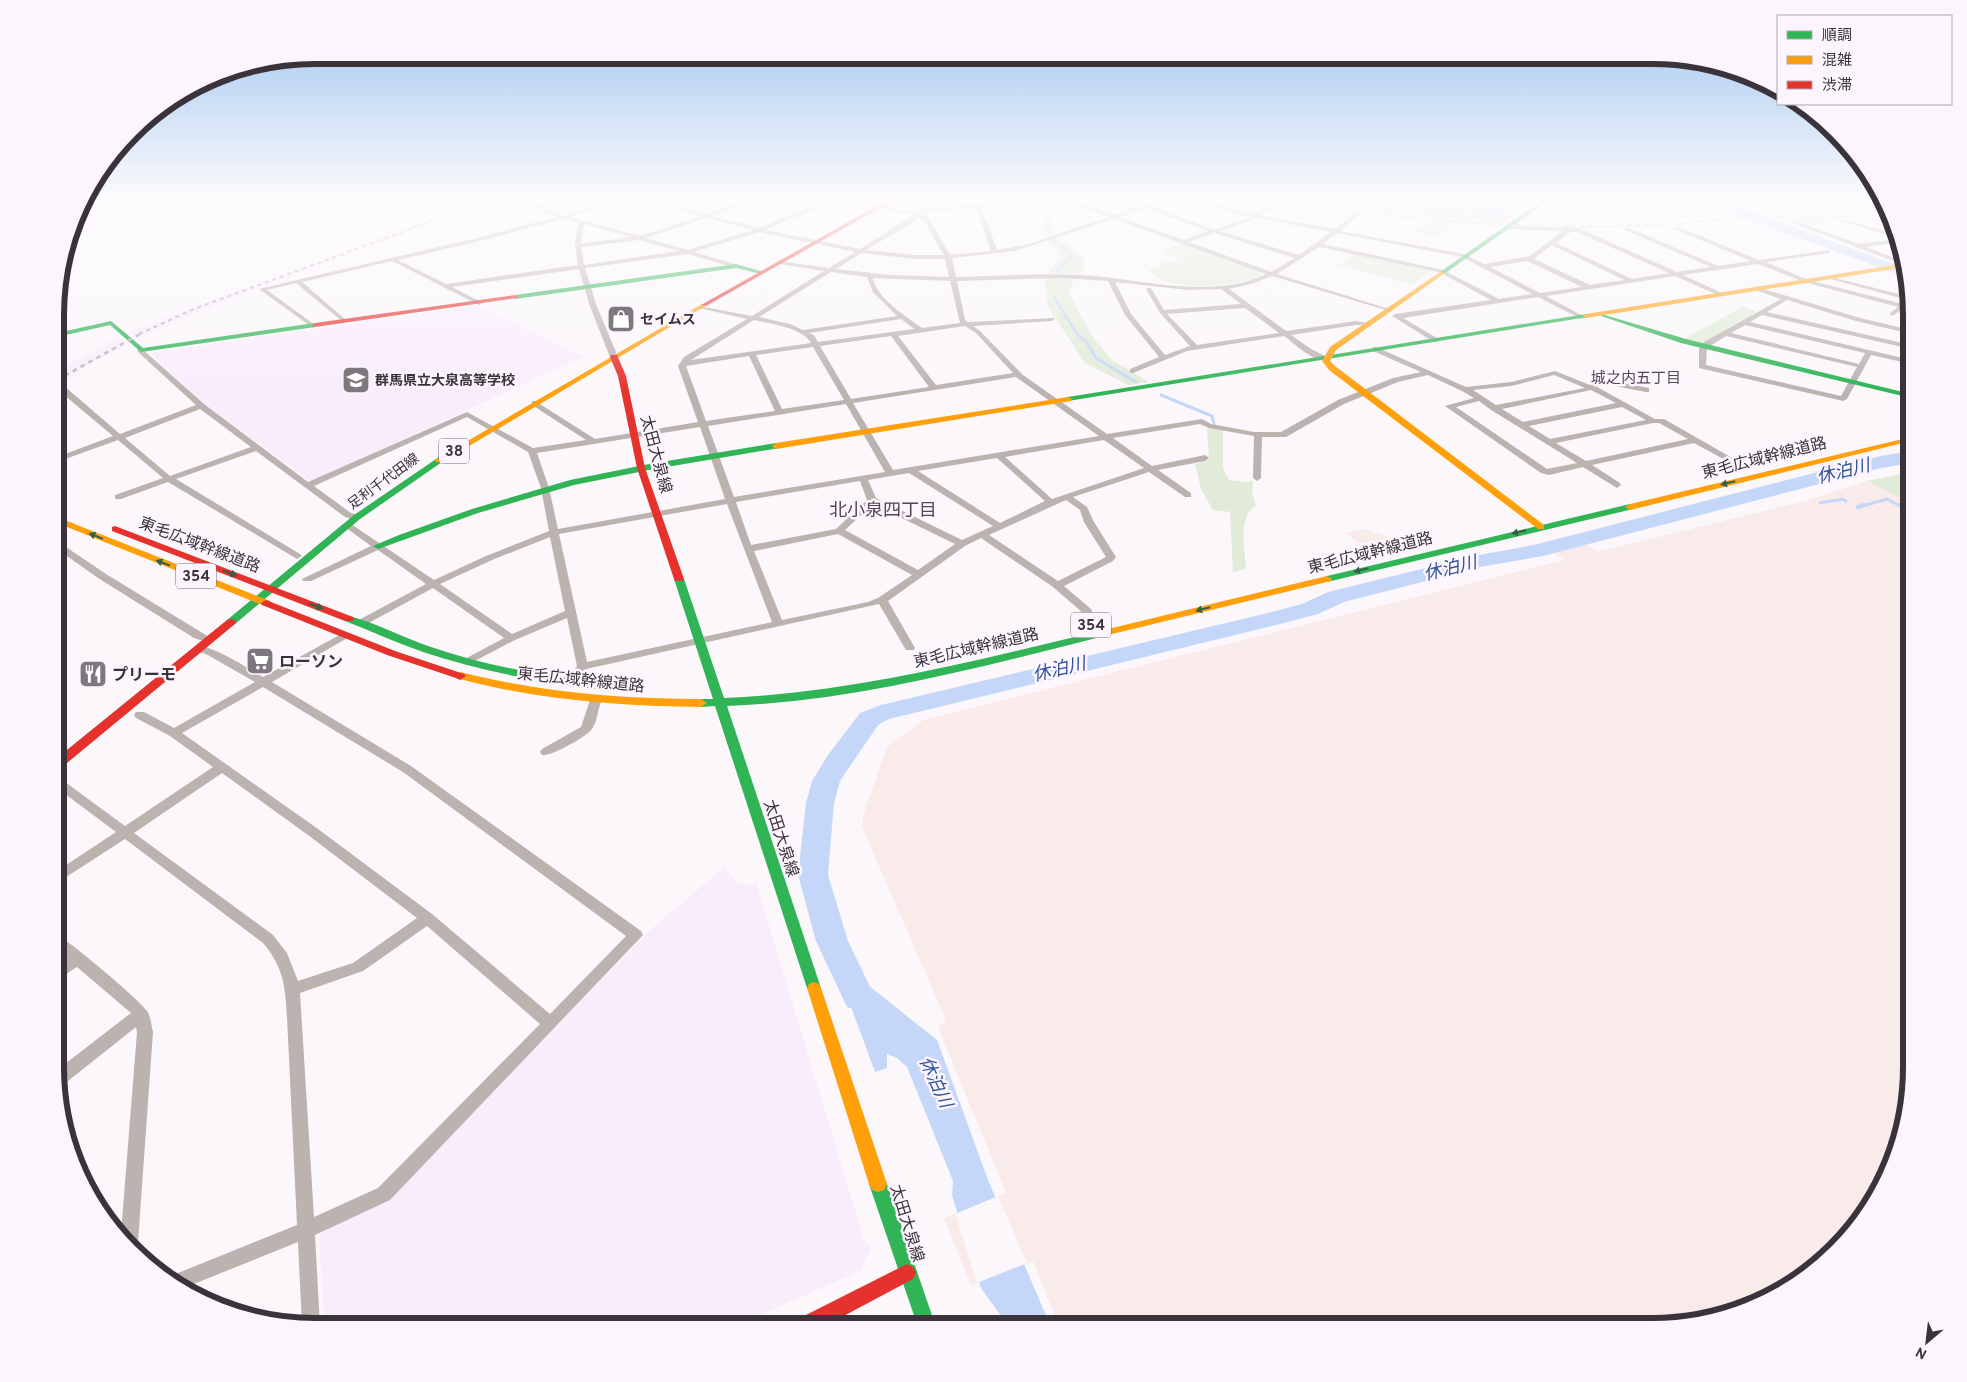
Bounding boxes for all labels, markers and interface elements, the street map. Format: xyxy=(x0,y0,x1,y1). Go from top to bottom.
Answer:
legend xyxy=(1777,15,1952,105)
text: 順調 xyxy=(1822,27,1852,46)
text: 混雑 xyxy=(1822,52,1852,71)
text: 渋滞 xyxy=(1822,77,1852,96)
shop icon: セイムス xyxy=(606,304,636,334)
place label: セイムス xyxy=(640,312,696,329)
school or university icon: 群馬県立大泉高等学校 xyxy=(341,365,371,395)
district label: 城之内五丁目 xyxy=(1591,370,1681,389)
place label: 群馬県立大泉高等学校 xyxy=(375,372,515,390)
street label: 太田大泉線 xyxy=(635,413,675,496)
street label: 東毛広域幹線道路 xyxy=(1700,434,1829,484)
road number: 38 xyxy=(439,438,469,464)
street label: 足利千代田線 xyxy=(344,450,423,514)
water label: 休泊川 xyxy=(1814,454,1874,490)
one-way arrow xyxy=(1720,479,1735,487)
district label: 北小泉四丁目 xyxy=(829,500,937,523)
street label: 東毛広域幹線道路 xyxy=(136,514,263,578)
street label: 東毛広域幹線道路 xyxy=(1306,529,1435,579)
one-way arrow xyxy=(1511,529,1526,537)
one-way arrow xyxy=(89,531,103,539)
water label: 休泊川 xyxy=(1421,551,1481,587)
one-way arrow xyxy=(155,559,170,567)
road number: 354 xyxy=(176,564,216,588)
one-way arrow xyxy=(1353,566,1368,574)
one-way arrow xyxy=(223,569,238,577)
one-way arrow xyxy=(309,602,323,610)
one-way arrow xyxy=(1195,605,1210,613)
road number: 354 xyxy=(1071,612,1111,638)
street label: 東毛広域幹線道路 xyxy=(912,625,1041,673)
supermarket icon: ローソン xyxy=(245,646,275,676)
place label: ローソン xyxy=(279,653,343,673)
water label: 休泊川 xyxy=(1030,653,1090,688)
restaurant icon: プリーモ xyxy=(78,659,108,689)
street label: 東毛広域幹線道路 xyxy=(516,664,645,698)
place label: プリーモ xyxy=(112,666,176,686)
street label: 太田大泉線 xyxy=(758,797,802,880)
water label: 休泊川 xyxy=(913,1053,957,1114)
street label: 太田大泉線 xyxy=(885,1182,927,1265)
north arrow xyxy=(1902,1317,1952,1367)
text: N xyxy=(1913,1342,1930,1362)

